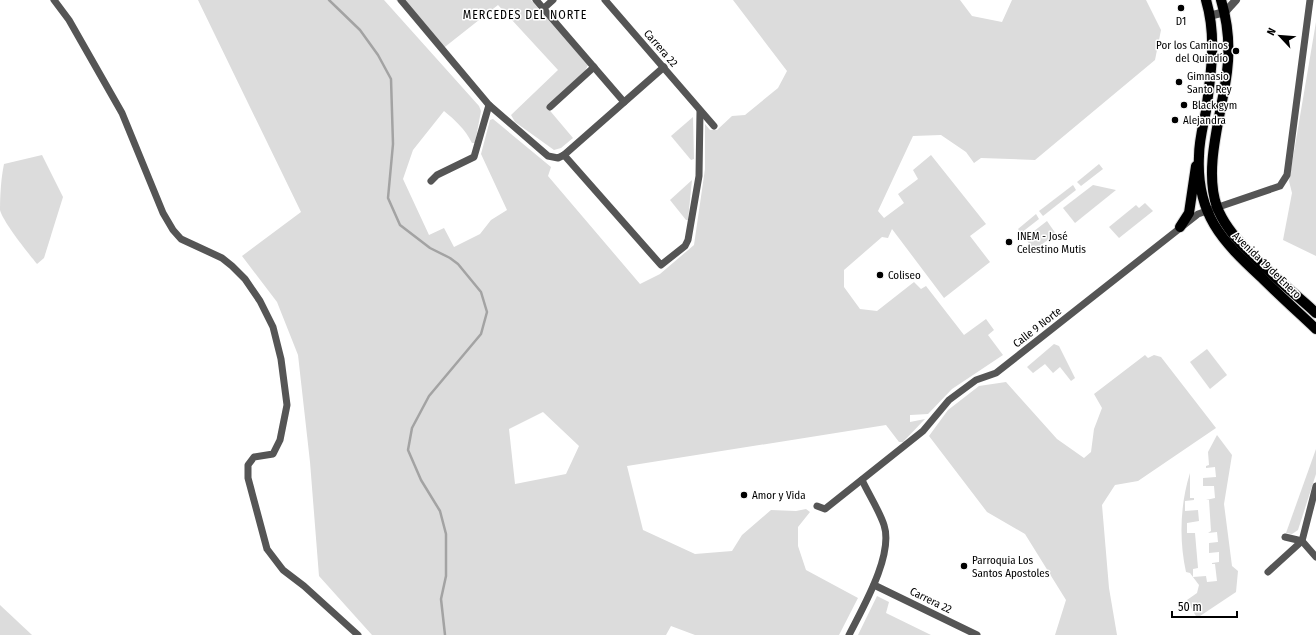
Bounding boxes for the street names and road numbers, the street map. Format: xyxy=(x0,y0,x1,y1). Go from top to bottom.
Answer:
street label: Carrera 22 xyxy=(641,27,680,70)
street label: Avenida 19 de Enero xyxy=(1230,229,1304,302)
street label: Calle 9 Norte xyxy=(1011,305,1064,350)
street label: Carrera 22 xyxy=(908,585,954,616)

